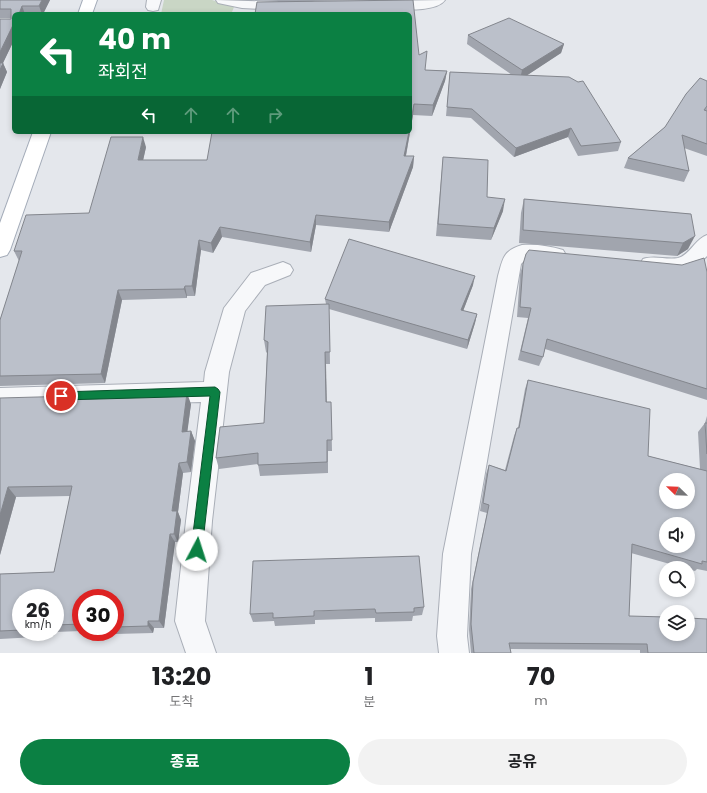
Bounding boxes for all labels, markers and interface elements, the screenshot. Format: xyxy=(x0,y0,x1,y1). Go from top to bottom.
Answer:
text: 40 m xyxy=(98,20,171,59)
icon: left xyxy=(32,28,84,80)
text: 좌회전 xyxy=(98,59,148,84)
icon: left xyxy=(138,104,160,126)
icon: ahead xyxy=(180,104,202,126)
icon: ahead xyxy=(222,104,244,126)
icon: right xyxy=(264,104,286,126)
pin xyxy=(44,379,78,413)
icon: arrive xyxy=(50,385,72,407)
north arrow xyxy=(659,473,695,509)
map controls xyxy=(659,473,695,641)
button: sound xyxy=(659,517,695,553)
position arrow xyxy=(176,529,218,571)
button: search xyxy=(659,561,695,597)
speed limit sign: 30 xyxy=(72,589,124,641)
text: 26 xyxy=(26,596,50,624)
button: layers xyxy=(659,605,695,641)
text: km/h xyxy=(25,617,51,632)
text: 13:20 xyxy=(152,660,211,693)
text: 1 xyxy=(365,660,374,693)
text: 70 xyxy=(527,660,555,693)
text: m xyxy=(534,691,548,710)
text: 도착 xyxy=(170,692,194,711)
text: 분 xyxy=(363,692,375,711)
button: 종료 xyxy=(20,739,350,785)
button: 공유 xyxy=(358,739,687,785)

